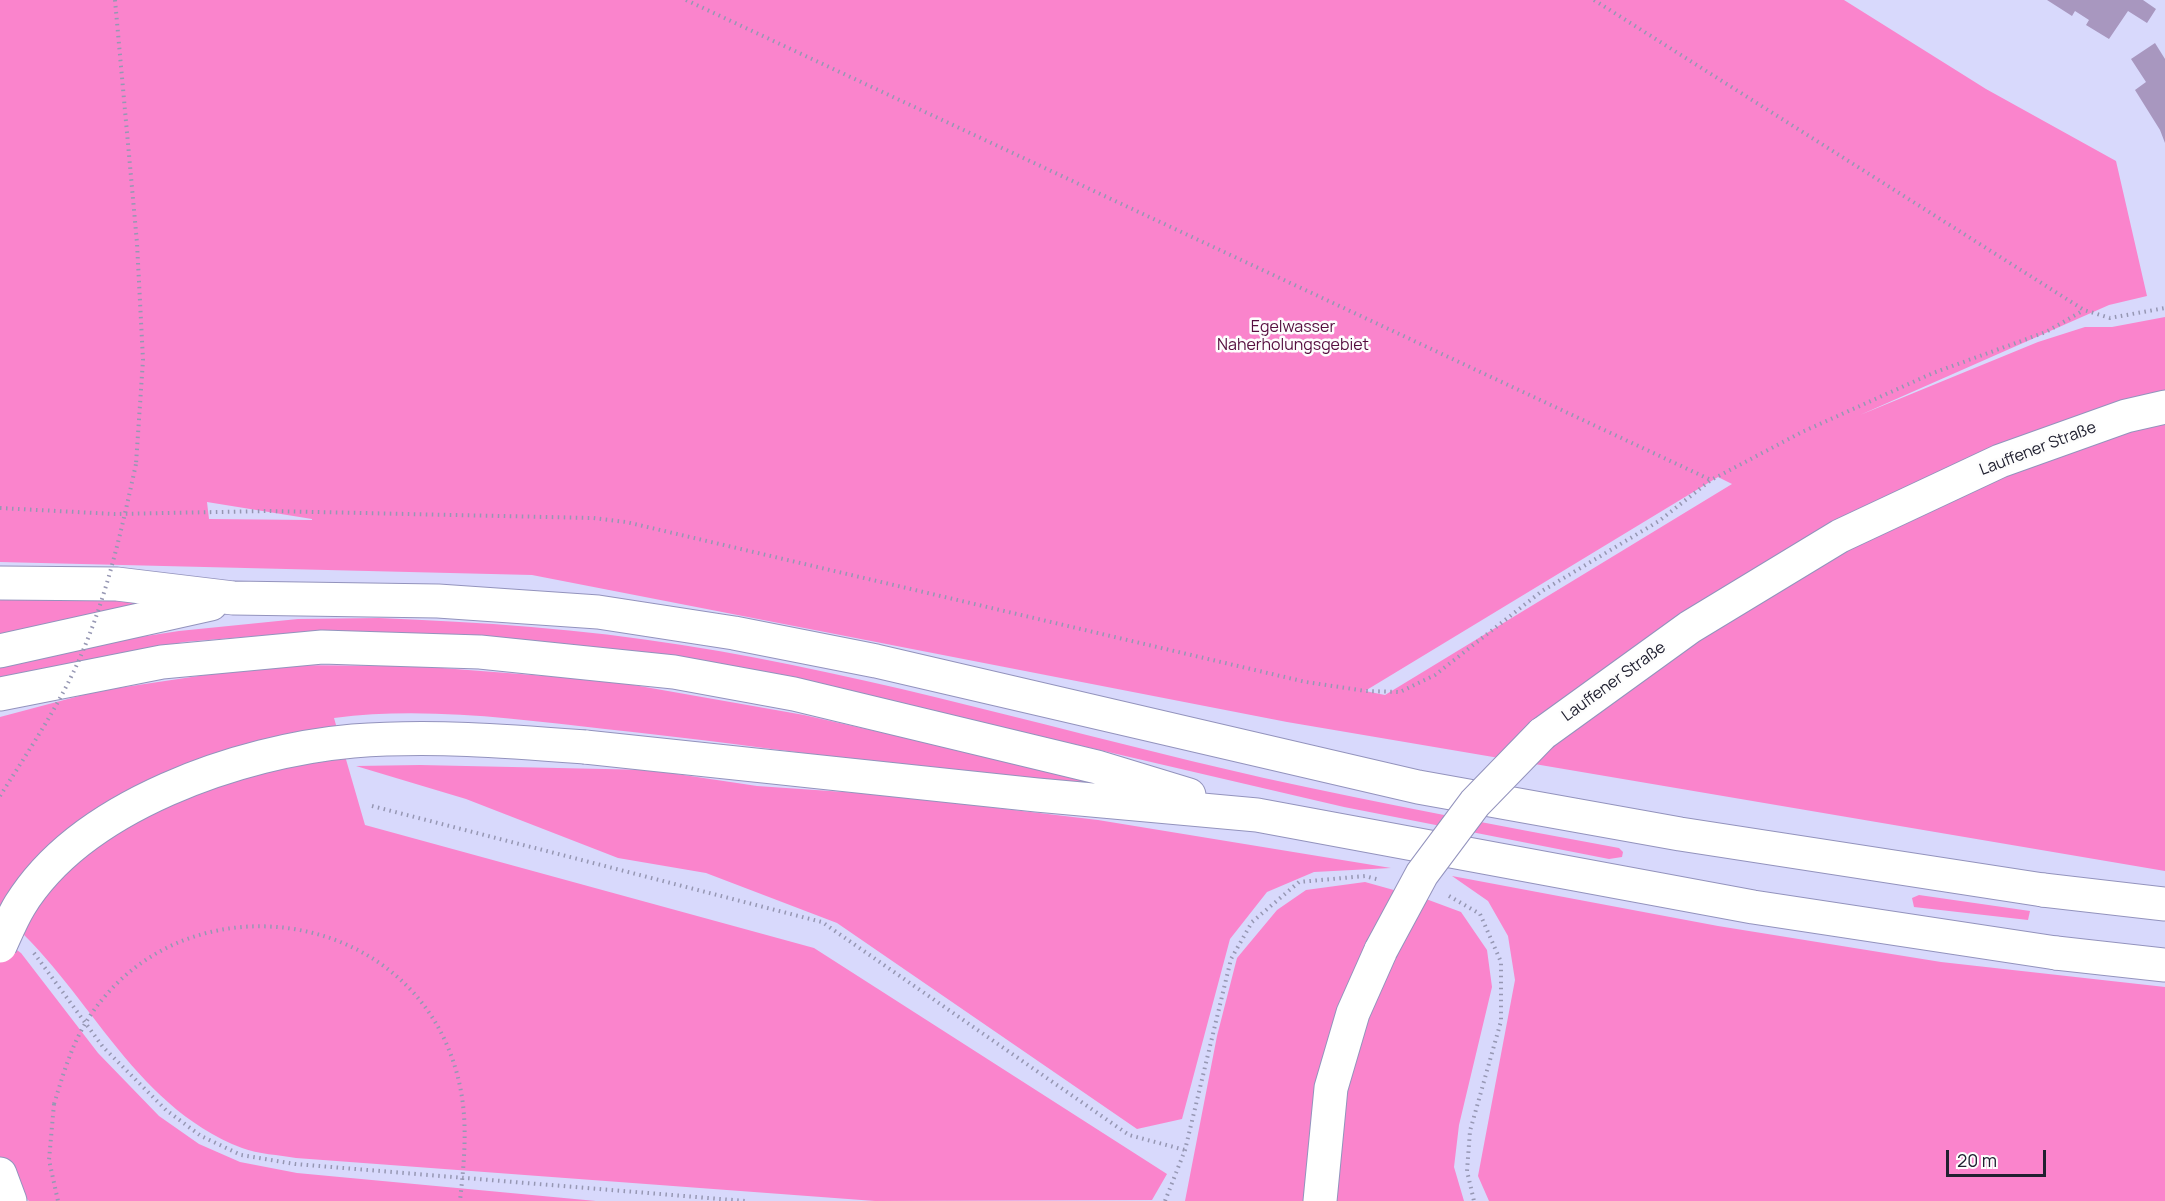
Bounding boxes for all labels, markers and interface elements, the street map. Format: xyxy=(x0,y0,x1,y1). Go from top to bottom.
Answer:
park label: Egelwasser Naherholungsgebiet xyxy=(1217,318,1369,356)
street label: Lauffener Straße xyxy=(1977,418,2099,480)
street label: Lauffener Straße xyxy=(1558,638,1670,726)
scale bar xyxy=(1949,1138,2050,1176)
text: 20 m xyxy=(1957,1148,1997,1172)

